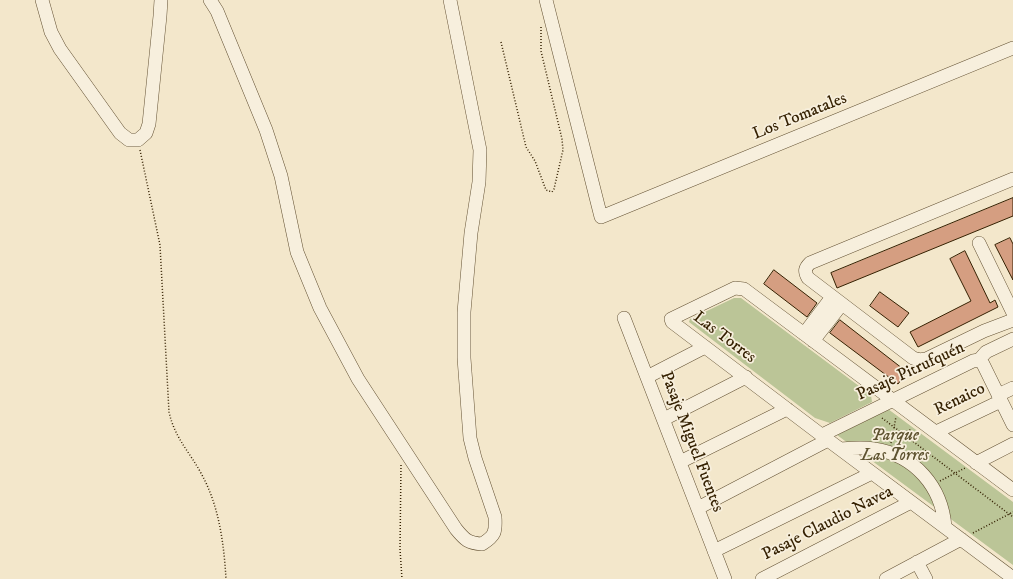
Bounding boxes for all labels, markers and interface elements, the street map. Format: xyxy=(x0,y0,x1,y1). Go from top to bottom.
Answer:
street label: Los Tomatales xyxy=(750,89,850,145)
street label: Las Torres xyxy=(689,308,759,368)
street label: Pasaje Pitrufquén xyxy=(854,338,968,406)
street label: Pasaje Miguel Fuentes xyxy=(655,369,727,515)
street label: Renaico xyxy=(931,379,989,421)
park label: Parque Las Torres xyxy=(861,426,929,466)
street label: Pasaje Claudio Navea xyxy=(759,482,897,566)

